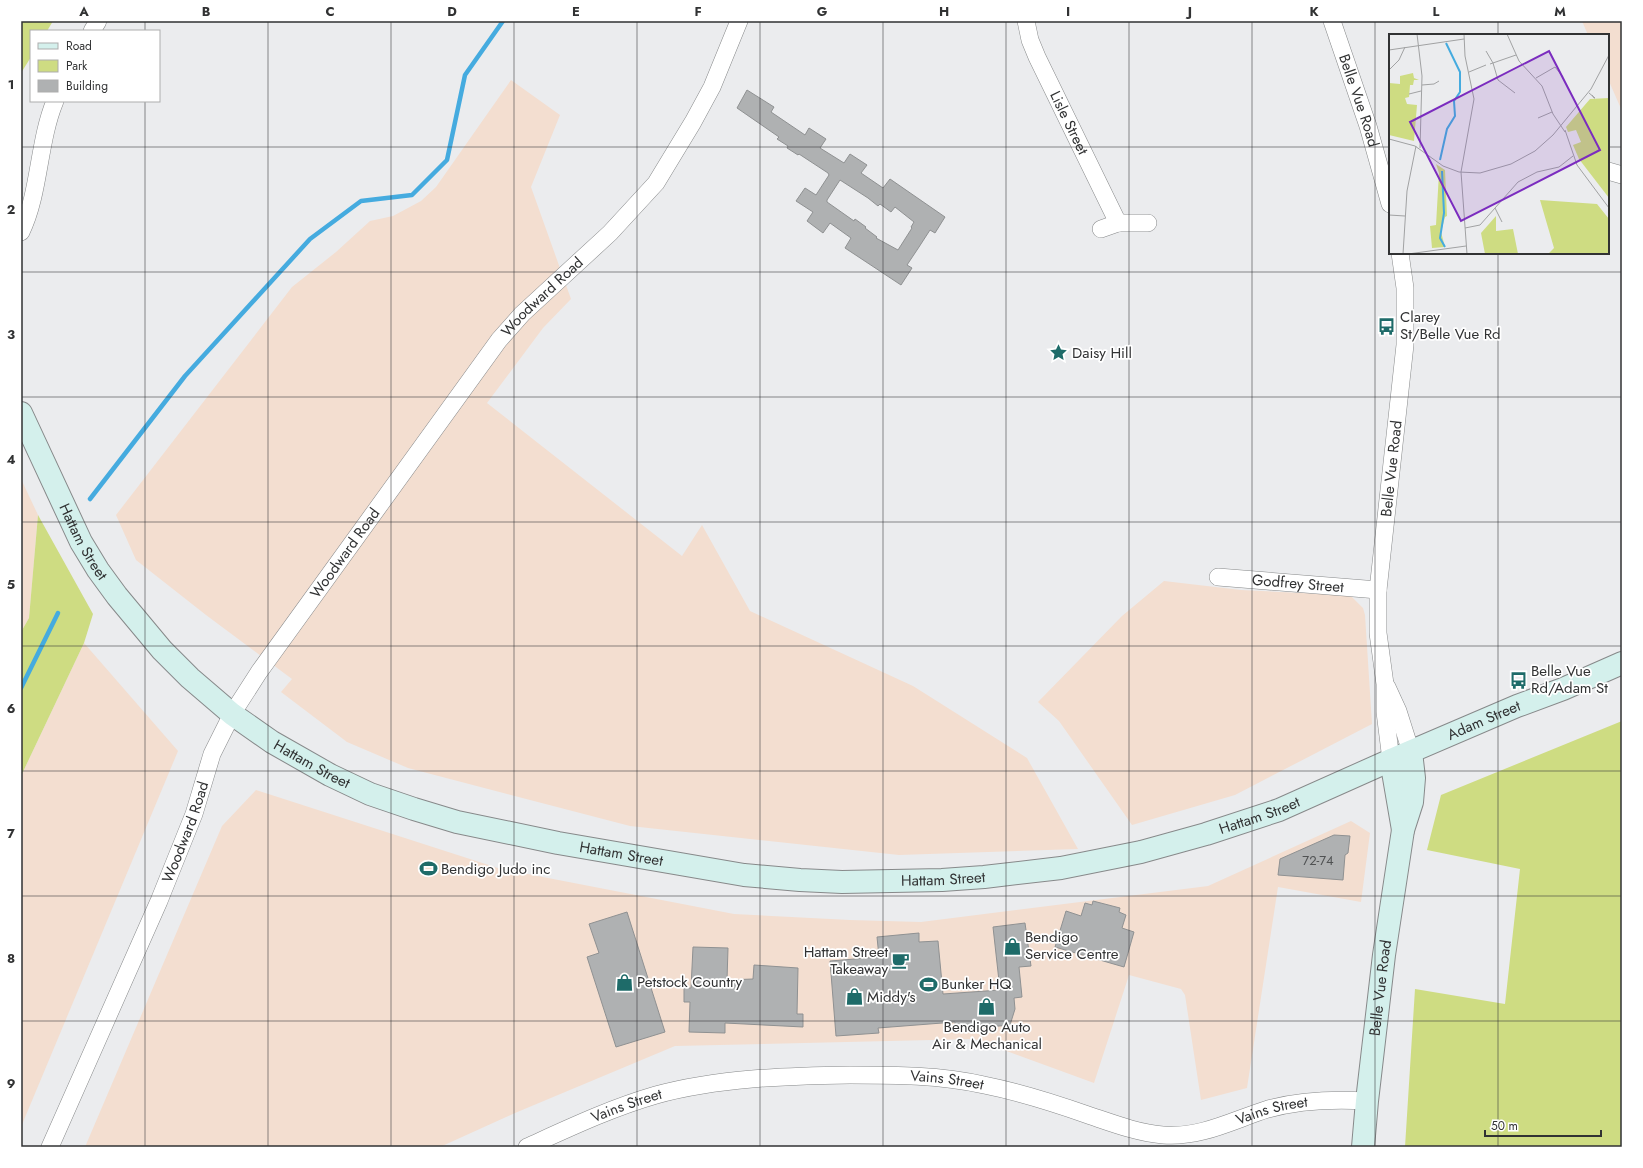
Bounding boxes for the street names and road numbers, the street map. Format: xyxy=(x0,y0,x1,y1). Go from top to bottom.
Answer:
street label: Belle Vue Road xyxy=(1333,51,1384,150)
street label: Lisle Street xyxy=(1044,87,1094,159)
street label: Woodward Road xyxy=(496,252,588,341)
street label: Belle Vue Road xyxy=(1375,419,1408,518)
street label: Hattam Street xyxy=(54,500,113,585)
street label: Woodward Road xyxy=(305,503,385,603)
street label: Godfrey Street xyxy=(1251,569,1345,598)
street label: Adam Street xyxy=(1444,695,1524,746)
street label: Hattam Street xyxy=(270,734,354,794)
street label: Woodward Road xyxy=(156,779,214,886)
street label: Hattam Street xyxy=(1216,791,1304,840)
street label: Hattam Street xyxy=(578,836,665,872)
street label: Hattam Street xyxy=(901,866,986,892)
street label: Belle Vue Road xyxy=(1364,938,1397,1037)
street label: Vains Street xyxy=(910,1065,986,1096)
street label: Vains Street xyxy=(588,1083,665,1128)
street label: Vains Street xyxy=(1233,1091,1309,1131)

